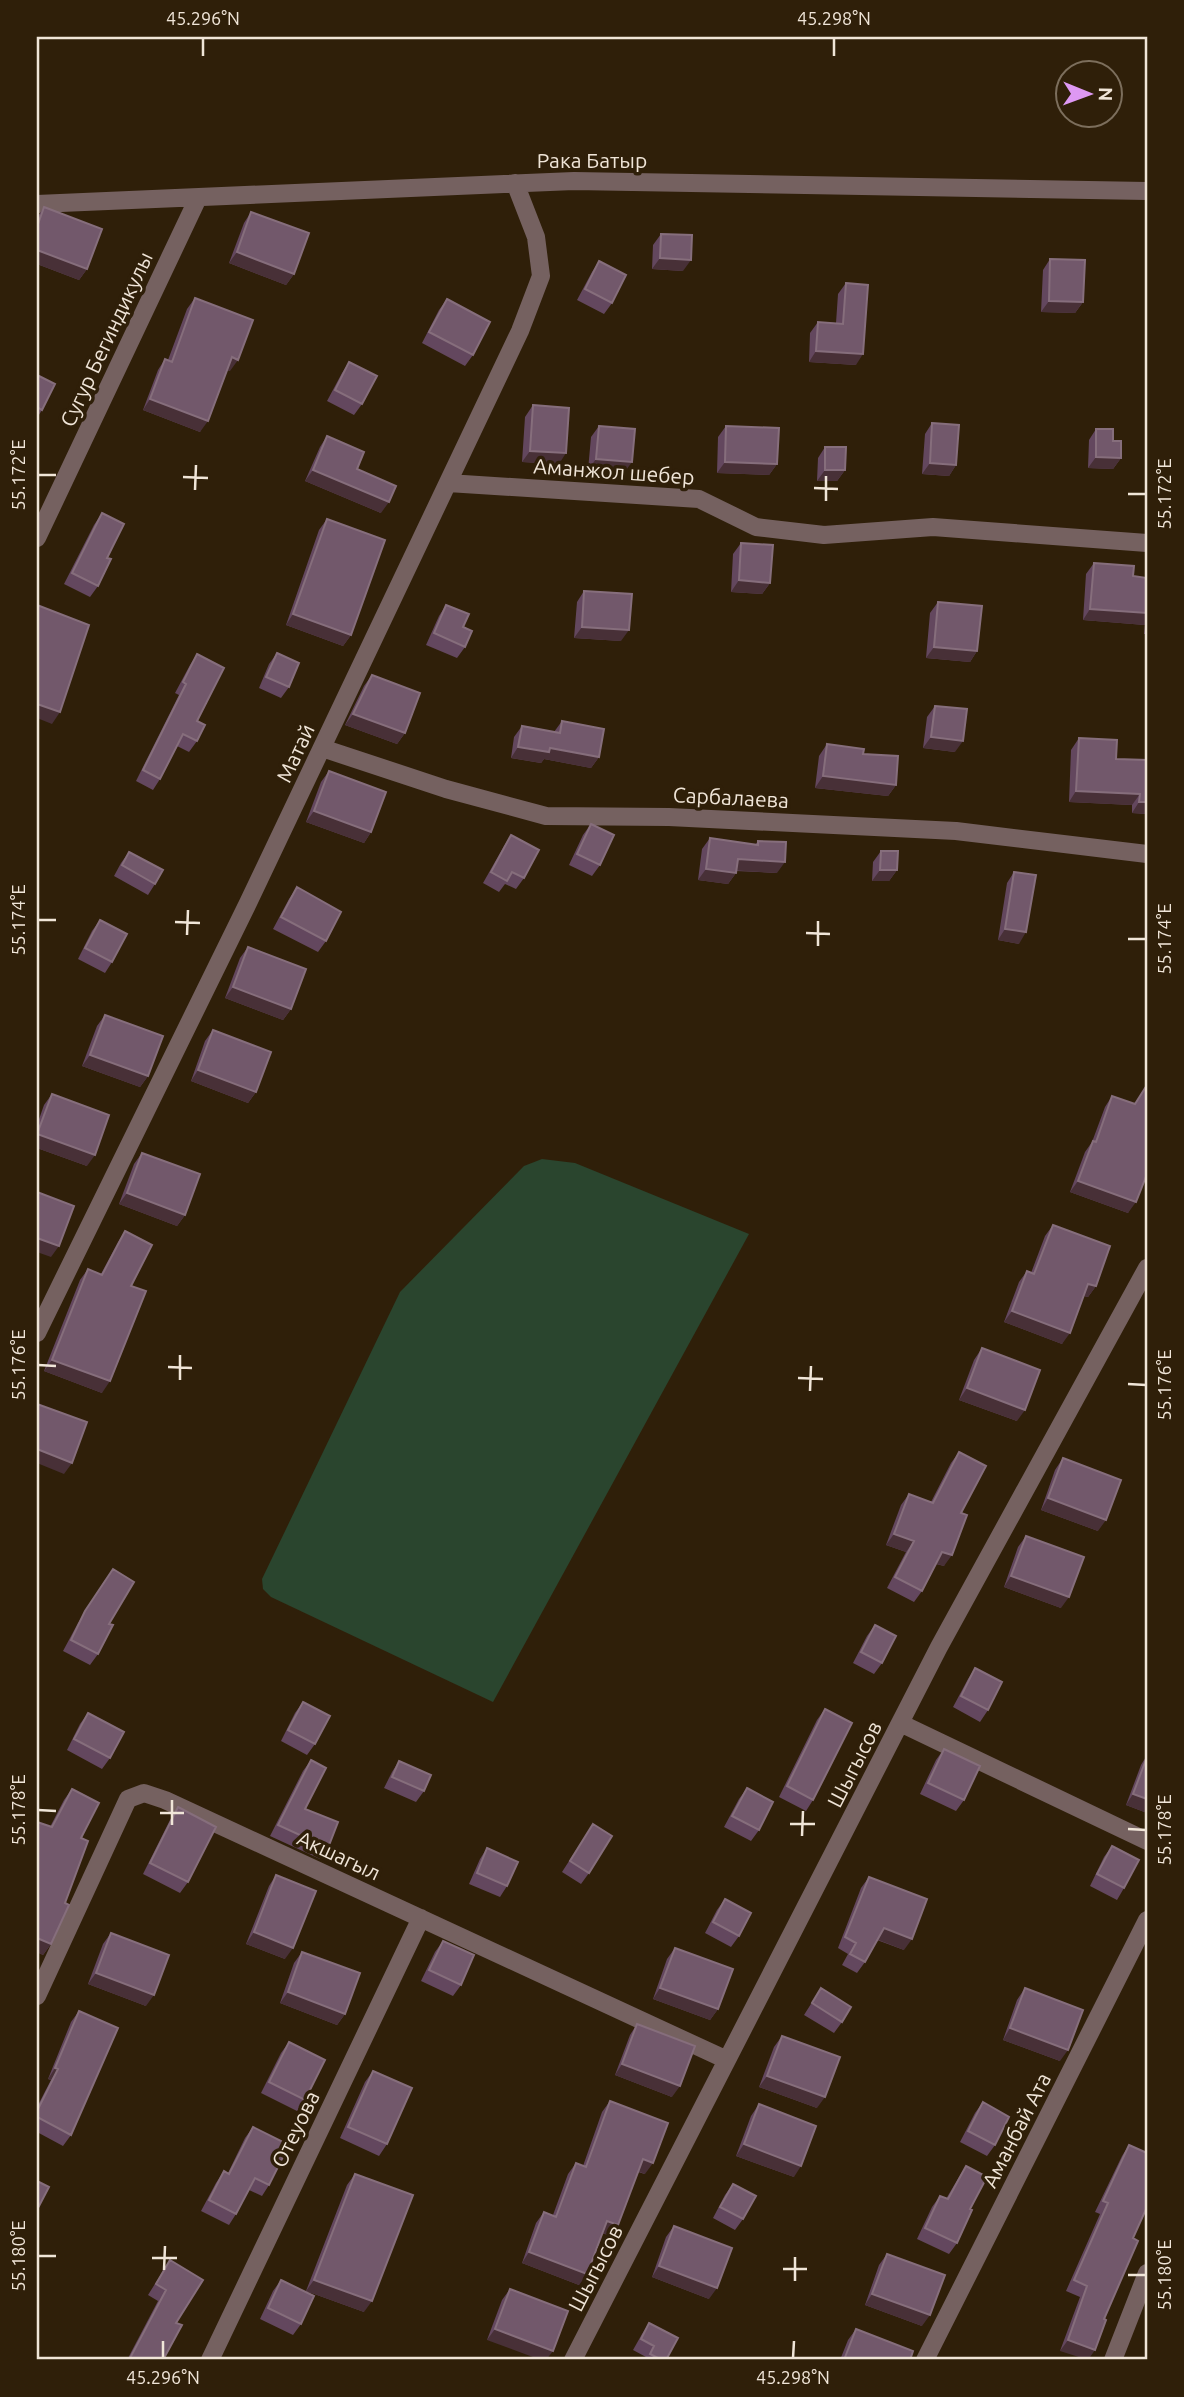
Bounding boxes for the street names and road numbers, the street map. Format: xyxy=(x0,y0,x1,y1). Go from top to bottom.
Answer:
street label: Рака Батыр xyxy=(537,148,647,172)
street label: Сугур Бегиндикулы xyxy=(55,248,157,430)
street label: Аманжол шебер xyxy=(533,453,695,489)
street label: Матай xyxy=(271,720,319,786)
street label: Сарбалаева xyxy=(672,782,790,812)
street label: Шыгысов xyxy=(822,1717,886,1811)
street label: Акшагыл xyxy=(294,1825,384,1885)
street label: Аманбай Ата xyxy=(977,2069,1055,2191)
street label: Отеуова xyxy=(266,2087,324,2171)
street label: Шыгысов xyxy=(563,2221,627,2315)

